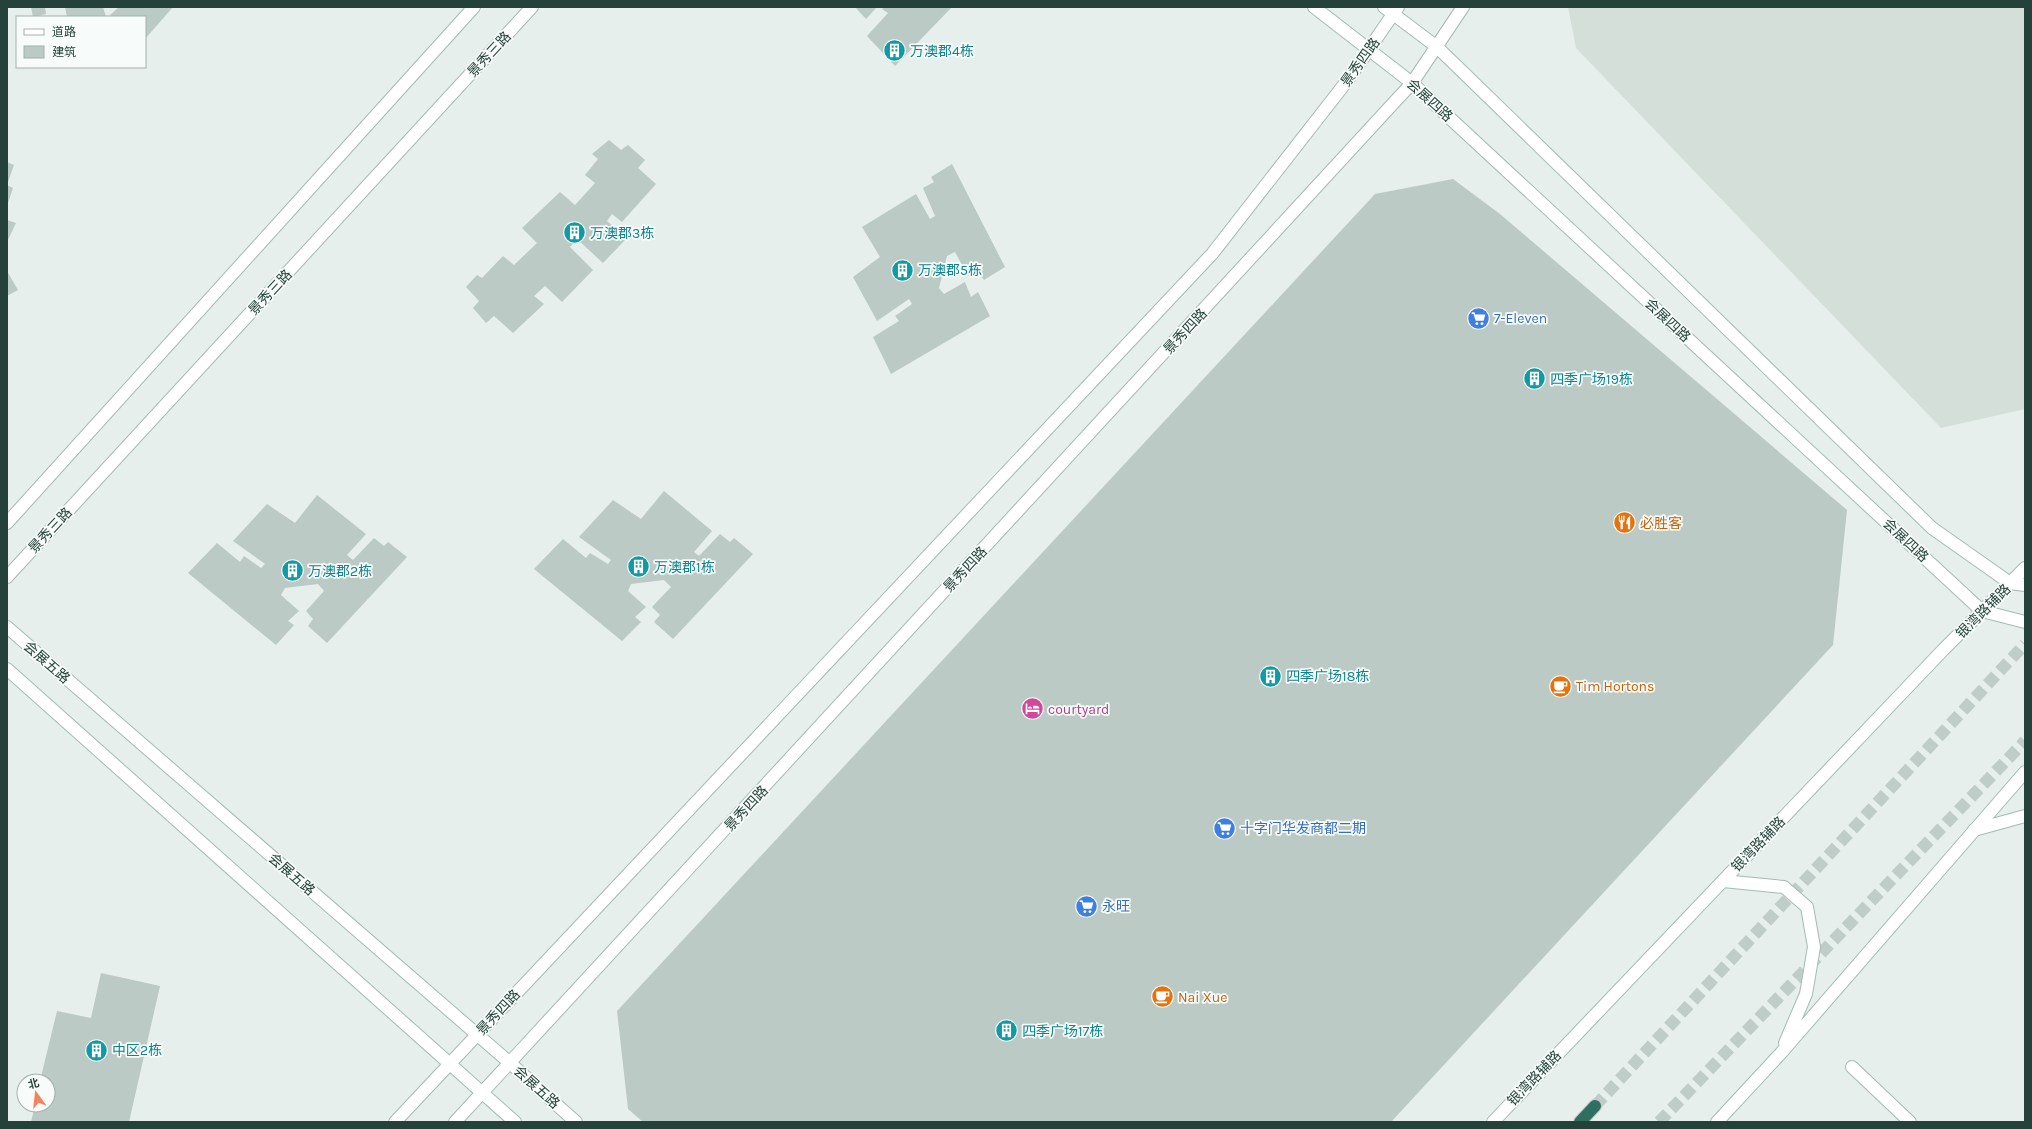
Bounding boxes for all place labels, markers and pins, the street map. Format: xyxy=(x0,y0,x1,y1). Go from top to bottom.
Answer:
building icon: 万澳郡4栋 xyxy=(882,38,908,64)
place label: 万澳郡4栋 xyxy=(910,43,974,60)
building icon: 万澳郡3栋 xyxy=(561,220,587,246)
place label: 万澳郡3栋 xyxy=(590,225,654,242)
building icon: 万澳郡5栋 xyxy=(890,257,916,283)
place label: 万澳郡5栋 xyxy=(918,262,982,279)
supermarket icon: 7-Eleven xyxy=(1466,305,1492,331)
place label: 7-Eleven xyxy=(1494,310,1547,327)
building icon: 四季广场19栋 xyxy=(1522,366,1548,392)
place label: 四季广场19栋 xyxy=(1550,371,1633,388)
restaurant icon: 必胜客 xyxy=(1612,510,1638,536)
place label: 必胜客 xyxy=(1640,515,1682,532)
building icon: 万澳郡1栋 xyxy=(626,554,652,580)
building icon: 万澳郡2栋 xyxy=(279,558,305,584)
place label: 万澳郡1栋 xyxy=(654,559,715,576)
place label: 万澳郡2栋 xyxy=(308,563,372,580)
building icon: 四季广场18栋 xyxy=(1257,663,1283,689)
place label: 四季广场18栋 xyxy=(1286,668,1369,685)
cafe icon: Tim Hortons xyxy=(1547,673,1573,699)
place label: Tim Hortons xyxy=(1576,678,1654,695)
hotel icon: courtyard xyxy=(1020,696,1046,722)
place label: courtyard xyxy=(1048,701,1109,718)
supermarket icon: 十字门华发商都二期 xyxy=(1212,815,1238,841)
place label: 十字门华发商都二期 xyxy=(1240,820,1366,837)
supermarket icon: 永旺 xyxy=(1073,893,1099,919)
place label: 永旺 xyxy=(1102,898,1130,915)
cafe icon: Nai Xue xyxy=(1149,984,1175,1010)
place label: Nai Xue xyxy=(1178,989,1227,1006)
building icon: 四季广场17栋 xyxy=(993,1018,1019,1044)
place label: 四季广场17栋 xyxy=(1022,1023,1103,1040)
building icon: 中区2栋 xyxy=(83,1037,109,1063)
place label: 中区2栋 xyxy=(112,1042,162,1059)

